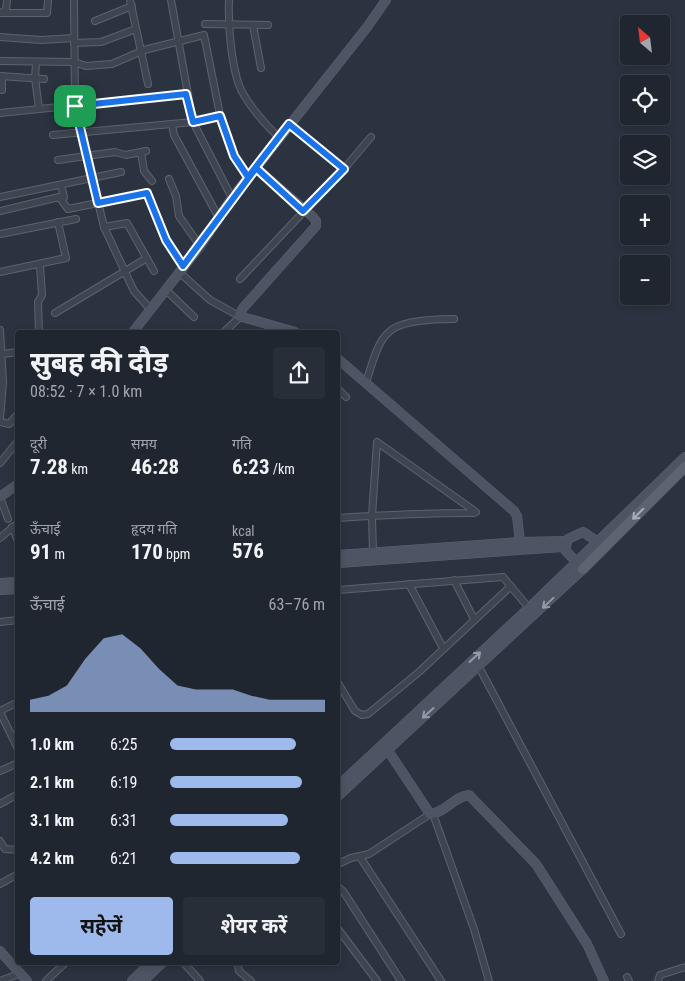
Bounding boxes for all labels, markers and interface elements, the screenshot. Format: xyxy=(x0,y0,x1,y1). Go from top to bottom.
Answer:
north arrow xyxy=(620,15,670,65)
map controls xyxy=(620,15,670,305)
button: locate xyxy=(620,75,670,125)
pin xyxy=(54,85,96,127)
icon: arrive xyxy=(61,92,89,120)
button: layers xyxy=(620,135,670,185)
button: + xyxy=(620,195,670,245)
button: − xyxy=(620,255,670,305)
text: सुबह की दौड़ xyxy=(30,346,168,379)
button: share xyxy=(273,347,325,399)
text: 08:52 · 7 × 1.0 km xyxy=(30,382,142,401)
text: दूरी xyxy=(30,436,47,452)
text: समय xyxy=(131,436,157,452)
text: गति xyxy=(232,436,252,452)
text: 7.28 xyxy=(30,455,68,479)
text: 46:28 xyxy=(131,455,179,479)
text: 6:23 xyxy=(232,455,270,479)
text: km xyxy=(68,461,88,477)
text: /km xyxy=(270,461,295,477)
one-way arrow xyxy=(632,508,644,520)
text: ऊँचाई xyxy=(30,521,60,537)
text: हृदय गति xyxy=(131,521,177,537)
text: kcal xyxy=(232,523,255,539)
text: 576 xyxy=(232,539,264,563)
text: 91 xyxy=(30,540,51,564)
text: 170 xyxy=(131,540,163,564)
text: m xyxy=(51,546,65,562)
text: bpm xyxy=(163,546,190,562)
text: ऊँचाई xyxy=(30,595,65,614)
text: 63–76 m xyxy=(269,595,325,614)
one-way arrow xyxy=(541,597,554,609)
one-way arrow xyxy=(469,651,481,663)
one-way arrow xyxy=(421,707,434,719)
text: 1.0 km xyxy=(30,735,74,754)
text: 6:25 xyxy=(110,735,137,754)
text: 2.1 km xyxy=(30,773,74,792)
text: 6:19 xyxy=(110,773,137,792)
text: 3.1 km xyxy=(30,811,74,830)
text: 6:31 xyxy=(110,811,137,830)
text: 4.2 km xyxy=(30,849,74,868)
text: 6:21 xyxy=(110,849,137,868)
button: सहेजें xyxy=(30,897,173,955)
button: शेयर करें xyxy=(183,897,325,955)

